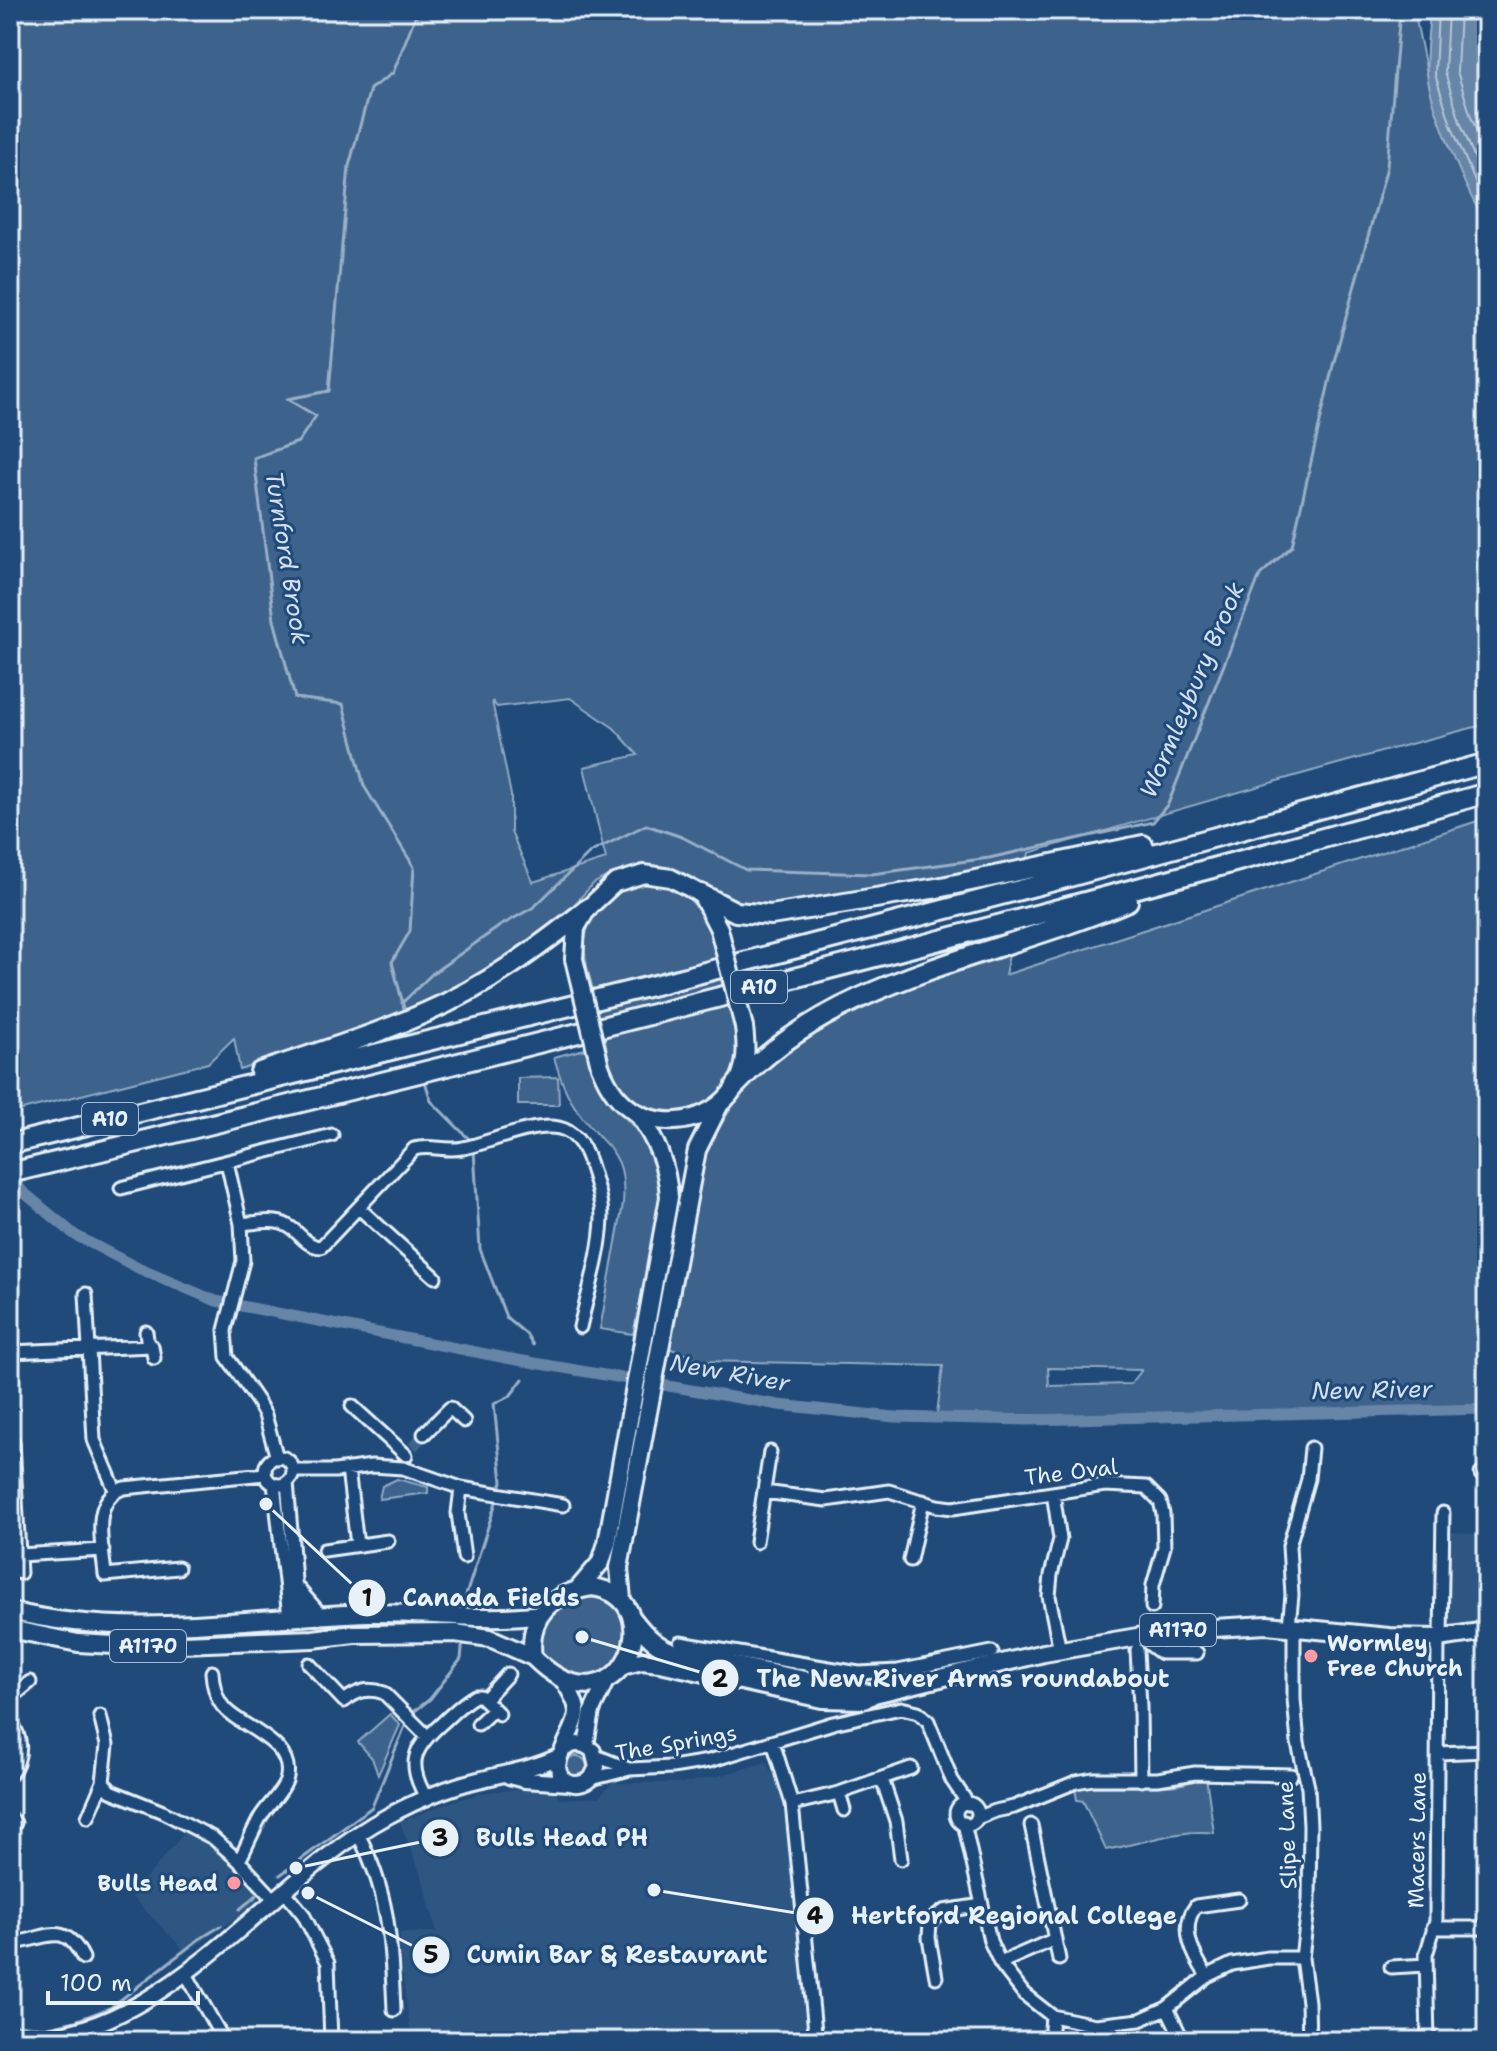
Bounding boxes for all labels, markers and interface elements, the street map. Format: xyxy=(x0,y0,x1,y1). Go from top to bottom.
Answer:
water label: Turnford Brook xyxy=(257,469,317,647)
water label: Wormleybury Brook xyxy=(1132,577,1252,803)
road number: A10 xyxy=(731,971,787,1003)
road number: A10 xyxy=(82,1103,138,1135)
water label: New River xyxy=(667,1347,793,1399)
water label: New River xyxy=(1311,1373,1434,1407)
street label: The Oval xyxy=(1023,1452,1120,1492)
callout: Canada Fields xyxy=(347,1574,596,1622)
text: 1 xyxy=(362,1582,372,1614)
text: Canada Fields xyxy=(402,1582,580,1614)
road number: A1170 xyxy=(1140,1614,1216,1646)
place label: Wormley Free Church xyxy=(1327,1629,1463,1683)
road number: A1170 xyxy=(110,1630,186,1662)
marker: Wormley Free Church xyxy=(1302,1647,1320,1665)
callout: The New River Arms roundabout xyxy=(700,1654,1185,1702)
text: 2 xyxy=(712,1663,729,1695)
text: The New River Arms roundabout xyxy=(757,1663,1170,1695)
street label: The Springs xyxy=(613,1718,739,1768)
street label: Macers Lane xyxy=(1401,1771,1433,1909)
street label: Slipe Lane xyxy=(1271,1780,1303,1890)
callout: Bulls Head PH xyxy=(420,1814,664,1862)
text: 3 xyxy=(432,1822,448,1854)
text: Bulls Head PH xyxy=(476,1822,648,1854)
place label: Bulls Head xyxy=(97,1869,218,1898)
marker: Bulls Head xyxy=(225,1874,243,1892)
callout: Hertford Regional College xyxy=(795,1892,1193,1940)
text: 4 xyxy=(807,1900,824,1932)
text: Hertford Regional College xyxy=(851,1900,1177,1932)
callout: Cumin Bar & Restaurant xyxy=(411,1931,784,1979)
text: 5 xyxy=(424,1939,439,1971)
text: Cumin Bar & Restaurant xyxy=(466,1939,768,1971)
scale bar xyxy=(48,1955,198,2005)
text: 100 m xyxy=(60,1967,132,1999)

